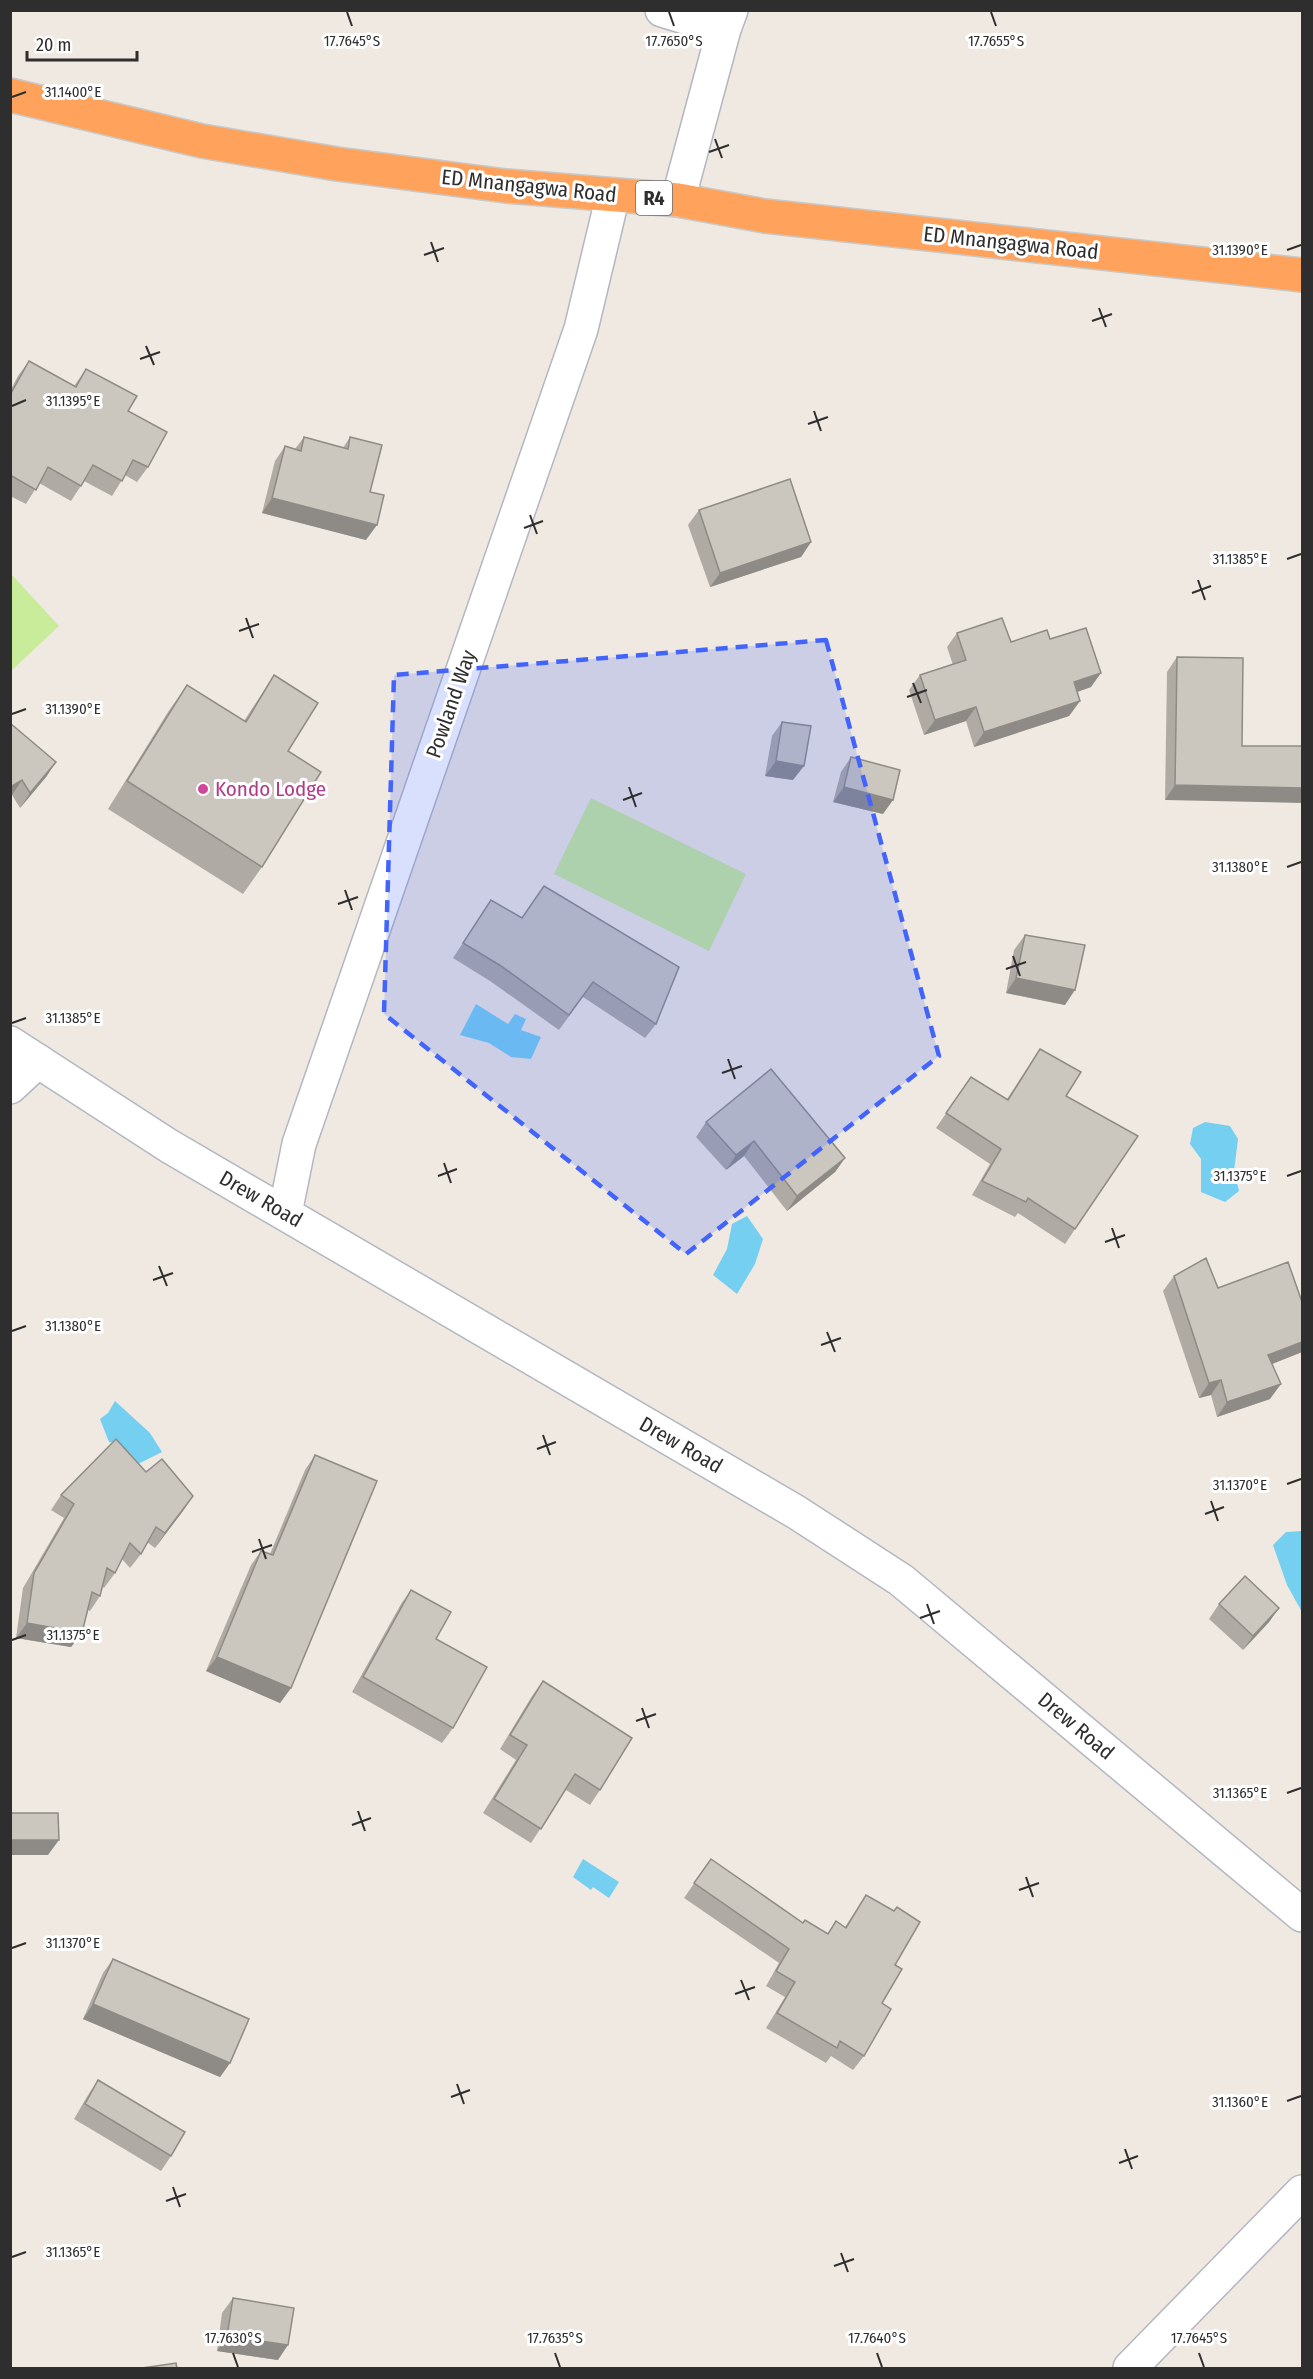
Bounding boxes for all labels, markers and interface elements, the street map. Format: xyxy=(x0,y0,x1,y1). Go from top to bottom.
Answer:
scale bar xyxy=(27,24,136,62)
text: 17.7645°S xyxy=(324,32,380,50)
text: 17.7650°S xyxy=(645,32,703,50)
text: 17.7655°S xyxy=(968,32,1024,50)
text: 20 m xyxy=(36,34,71,56)
text: 31.1400°E xyxy=(45,83,101,101)
street label: ED Mnangagwa Road xyxy=(440,164,618,208)
road number: R4 xyxy=(636,181,672,215)
street label: ED Mnangagwa Road xyxy=(922,221,1100,265)
text: 31.1390°E xyxy=(1212,241,1268,259)
text: 31.1395°E xyxy=(46,392,100,410)
text: 31.1385°E xyxy=(1213,550,1267,568)
street label: Powland Way xyxy=(420,646,482,761)
text: 31.1390°E xyxy=(45,700,101,718)
place label: Kondo Lodge xyxy=(215,776,326,802)
marker: Kondo Lodge xyxy=(196,782,210,796)
text: 31.1380°E xyxy=(1212,858,1268,876)
text: 31.1385°E xyxy=(46,1009,100,1027)
street label: Drew Road xyxy=(215,1165,307,1233)
text: 31.1375°E xyxy=(1213,1167,1267,1185)
text: 31.1380°E xyxy=(45,1317,101,1335)
street label: Drew Road xyxy=(635,1411,727,1479)
text: 31.1370°E xyxy=(1213,1476,1267,1494)
text: 31.1375°E xyxy=(46,1626,100,1644)
street label: Drew Road xyxy=(1033,1687,1119,1765)
text: 31.1365°E xyxy=(1213,1784,1267,1802)
text: 31.1370°E xyxy=(46,1934,100,1952)
text: 31.1360°E xyxy=(1212,2093,1268,2111)
text: 31.1365°E xyxy=(46,2243,100,2261)
text: 17.7630°S xyxy=(204,2329,262,2347)
text: 17.7635°S xyxy=(527,2329,583,2347)
text: 17.7640°S xyxy=(848,2329,906,2347)
text: 17.7645°S xyxy=(1171,2329,1227,2347)

